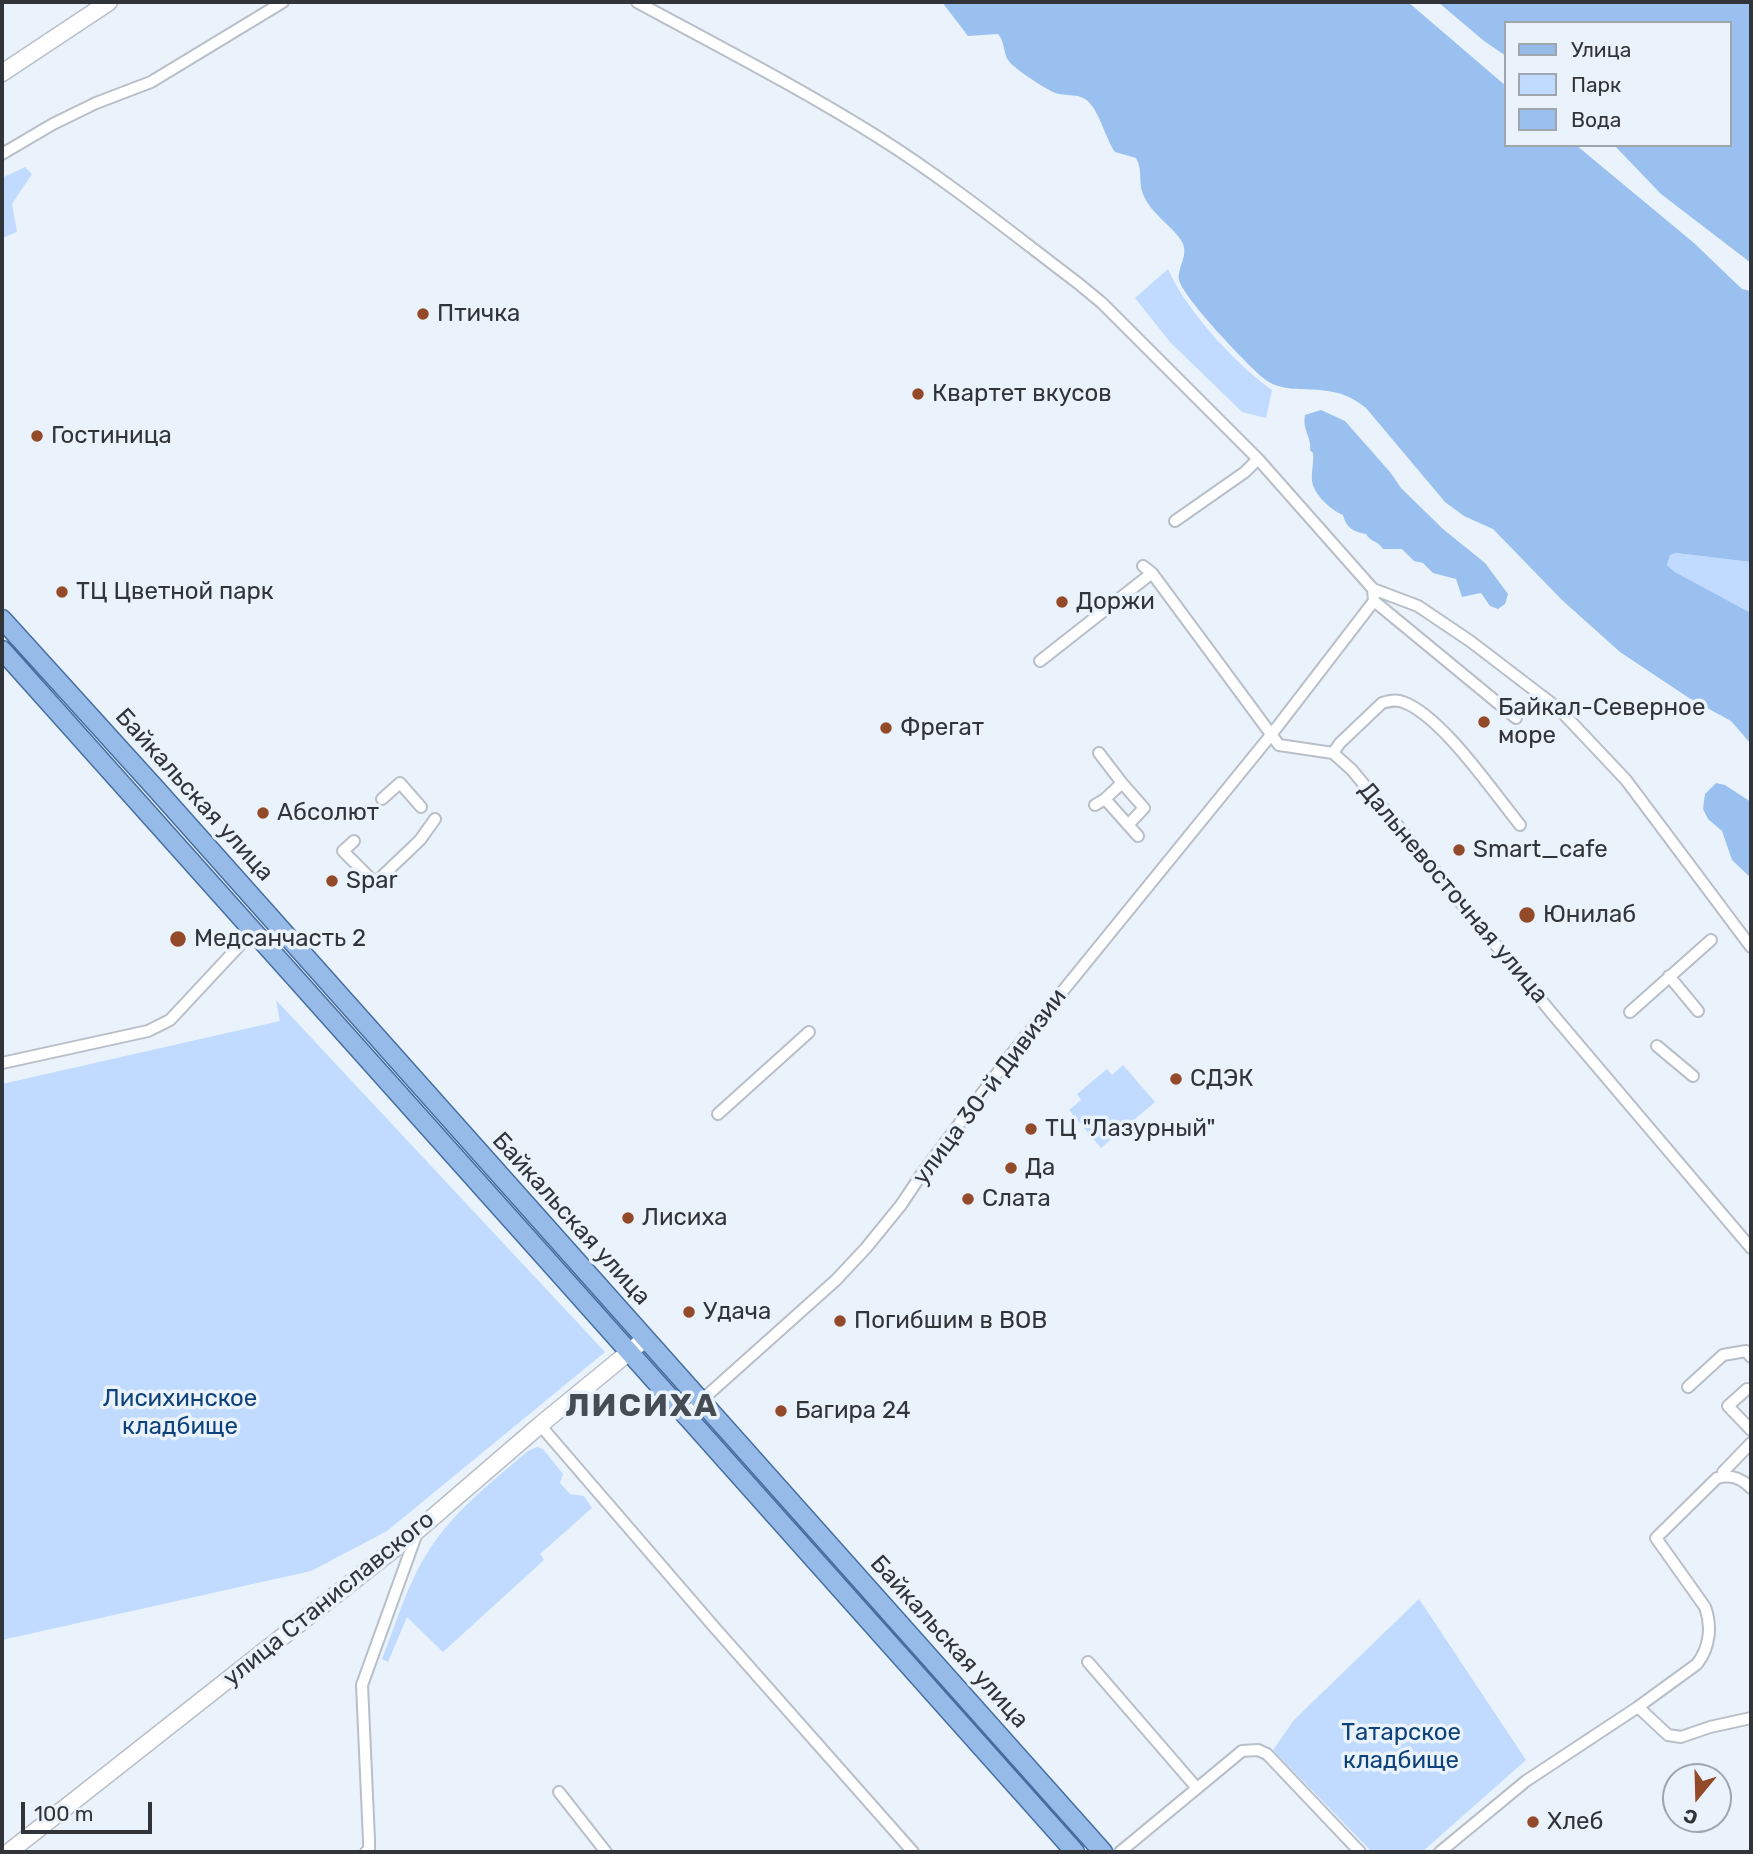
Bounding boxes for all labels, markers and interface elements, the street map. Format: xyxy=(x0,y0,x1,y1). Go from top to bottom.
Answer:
legend xyxy=(1504,21,1732,147)
text: Улица xyxy=(1571,37,1631,62)
text: Парк xyxy=(1571,72,1621,97)
text: Вода xyxy=(1571,107,1621,132)
place label: Птичка xyxy=(437,300,520,328)
marker: Птичка xyxy=(415,306,431,322)
place label: Квартет вкусов xyxy=(932,380,1112,408)
marker: Квартет вкусов xyxy=(910,386,926,402)
place label: Гостиница xyxy=(51,422,172,450)
marker: Гостиница xyxy=(29,428,45,444)
place label: ТЦ Цветной парк xyxy=(76,578,274,606)
marker: ТЦ Цветной парк xyxy=(54,584,70,600)
place label: Доржи xyxy=(1076,588,1155,616)
marker: Доржи xyxy=(1054,594,1070,610)
place label: Байкал-Северное море xyxy=(1498,694,1705,750)
street label: Байкальская улица xyxy=(109,703,279,887)
place label: Фрегат xyxy=(900,714,984,742)
marker: Байкал-Северное море xyxy=(1476,714,1492,730)
marker: Фрегат xyxy=(878,720,894,736)
street label: Дальневосточная улица xyxy=(1352,777,1554,1009)
place label: Абсолют xyxy=(277,799,379,827)
marker: Абсолют xyxy=(255,805,271,821)
place label: Smart_cafe xyxy=(1473,836,1608,864)
marker: Smart_cafe xyxy=(1451,842,1467,858)
place label: Spar xyxy=(346,867,398,895)
marker: Spar xyxy=(324,873,340,889)
place label: Юнилаб xyxy=(1543,901,1636,929)
marker: Юнилаб xyxy=(1517,905,1537,925)
place label: Медсанчасть 2 xyxy=(194,925,366,953)
marker: Медсанчасть 2 xyxy=(168,929,188,949)
street label: улица 30-й Дивизии xyxy=(907,983,1073,1191)
place label: СДЭК xyxy=(1190,1065,1254,1093)
marker: СДЭК xyxy=(1168,1071,1184,1087)
place label: ТЦ "Лазурный" xyxy=(1045,1115,1216,1143)
marker: ТЦ "Лазурный" xyxy=(1023,1121,1039,1137)
street label: Байкальская улица xyxy=(486,1127,656,1311)
place label: Да xyxy=(1025,1154,1055,1182)
marker: Да xyxy=(1003,1160,1019,1176)
place label: Слата xyxy=(982,1185,1051,1213)
marker: Слата xyxy=(960,1191,976,1207)
place label: Лисиха xyxy=(642,1204,728,1232)
marker: Лисиха xyxy=(620,1210,636,1226)
place label: Удача xyxy=(703,1298,771,1326)
marker: Удача xyxy=(681,1304,697,1320)
place label: Погибшим в ВОВ xyxy=(854,1307,1047,1335)
marker: Погибшим в ВОВ xyxy=(832,1313,848,1329)
park label: Лисихинское кладбище xyxy=(103,1385,257,1441)
district label: ЛИСИХА xyxy=(566,1388,718,1426)
place label: Багира 24 xyxy=(795,1397,911,1425)
marker: Багира 24 xyxy=(773,1403,789,1419)
street label: улица Станиславского xyxy=(218,1505,440,1693)
street label: Байкальская улица xyxy=(864,1550,1034,1734)
park label: Татарское кладбище xyxy=(1341,1719,1461,1775)
north arrow xyxy=(1662,1763,1732,1833)
scale bar xyxy=(24,1787,156,1831)
text: 100 m xyxy=(34,1801,93,1826)
text: С xyxy=(1681,1803,1701,1829)
place label: Хлеб xyxy=(1547,1808,1603,1836)
marker: Хлеб xyxy=(1525,1814,1541,1830)

